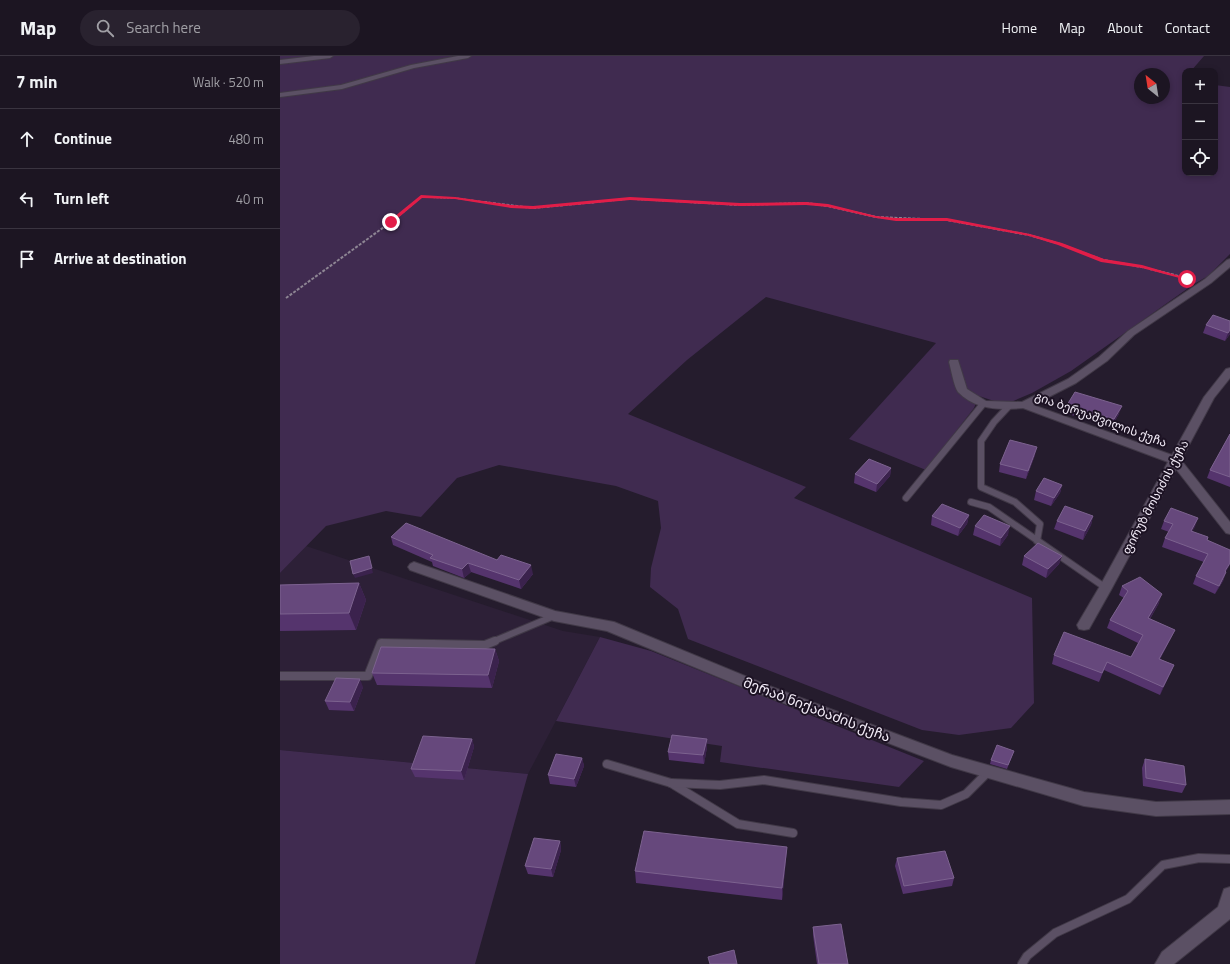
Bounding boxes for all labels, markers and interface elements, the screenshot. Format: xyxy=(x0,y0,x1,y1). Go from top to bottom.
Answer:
search box xyxy=(80,10,360,46)
text: Map xyxy=(20,13,56,42)
text: Search here xyxy=(126,16,201,39)
icon: search xyxy=(94,17,116,39)
text: Home xyxy=(1002,17,1037,38)
text: Map xyxy=(1059,17,1085,38)
text: About xyxy=(1107,17,1143,38)
text: Contact xyxy=(1165,17,1210,38)
north arrow xyxy=(1134,68,1170,104)
map controls xyxy=(1182,68,1218,176)
button: + xyxy=(1182,68,1218,104)
text: 7 min xyxy=(16,69,57,95)
text: Walk · 520 m xyxy=(193,72,264,92)
button: − xyxy=(1182,104,1218,140)
text: Continue xyxy=(54,127,112,150)
icon: ahead xyxy=(16,128,38,150)
text: 480 m xyxy=(228,129,264,149)
button: locate xyxy=(1182,140,1218,176)
text: Turn left xyxy=(54,187,109,210)
icon: left xyxy=(16,188,38,210)
text: 40 m xyxy=(236,189,264,209)
route end xyxy=(382,213,400,231)
text: Arrive at destination xyxy=(54,247,187,270)
icon: arrive xyxy=(16,248,38,270)
route start xyxy=(1178,270,1196,288)
street label: გია ბერუაშვილის ქუჩა xyxy=(1032,386,1170,452)
street label: ფირუზ მოსიძის ქუჩა xyxy=(1117,436,1193,558)
street label: მერაბ ნიქაბაძის ქუჩა xyxy=(740,671,894,747)

